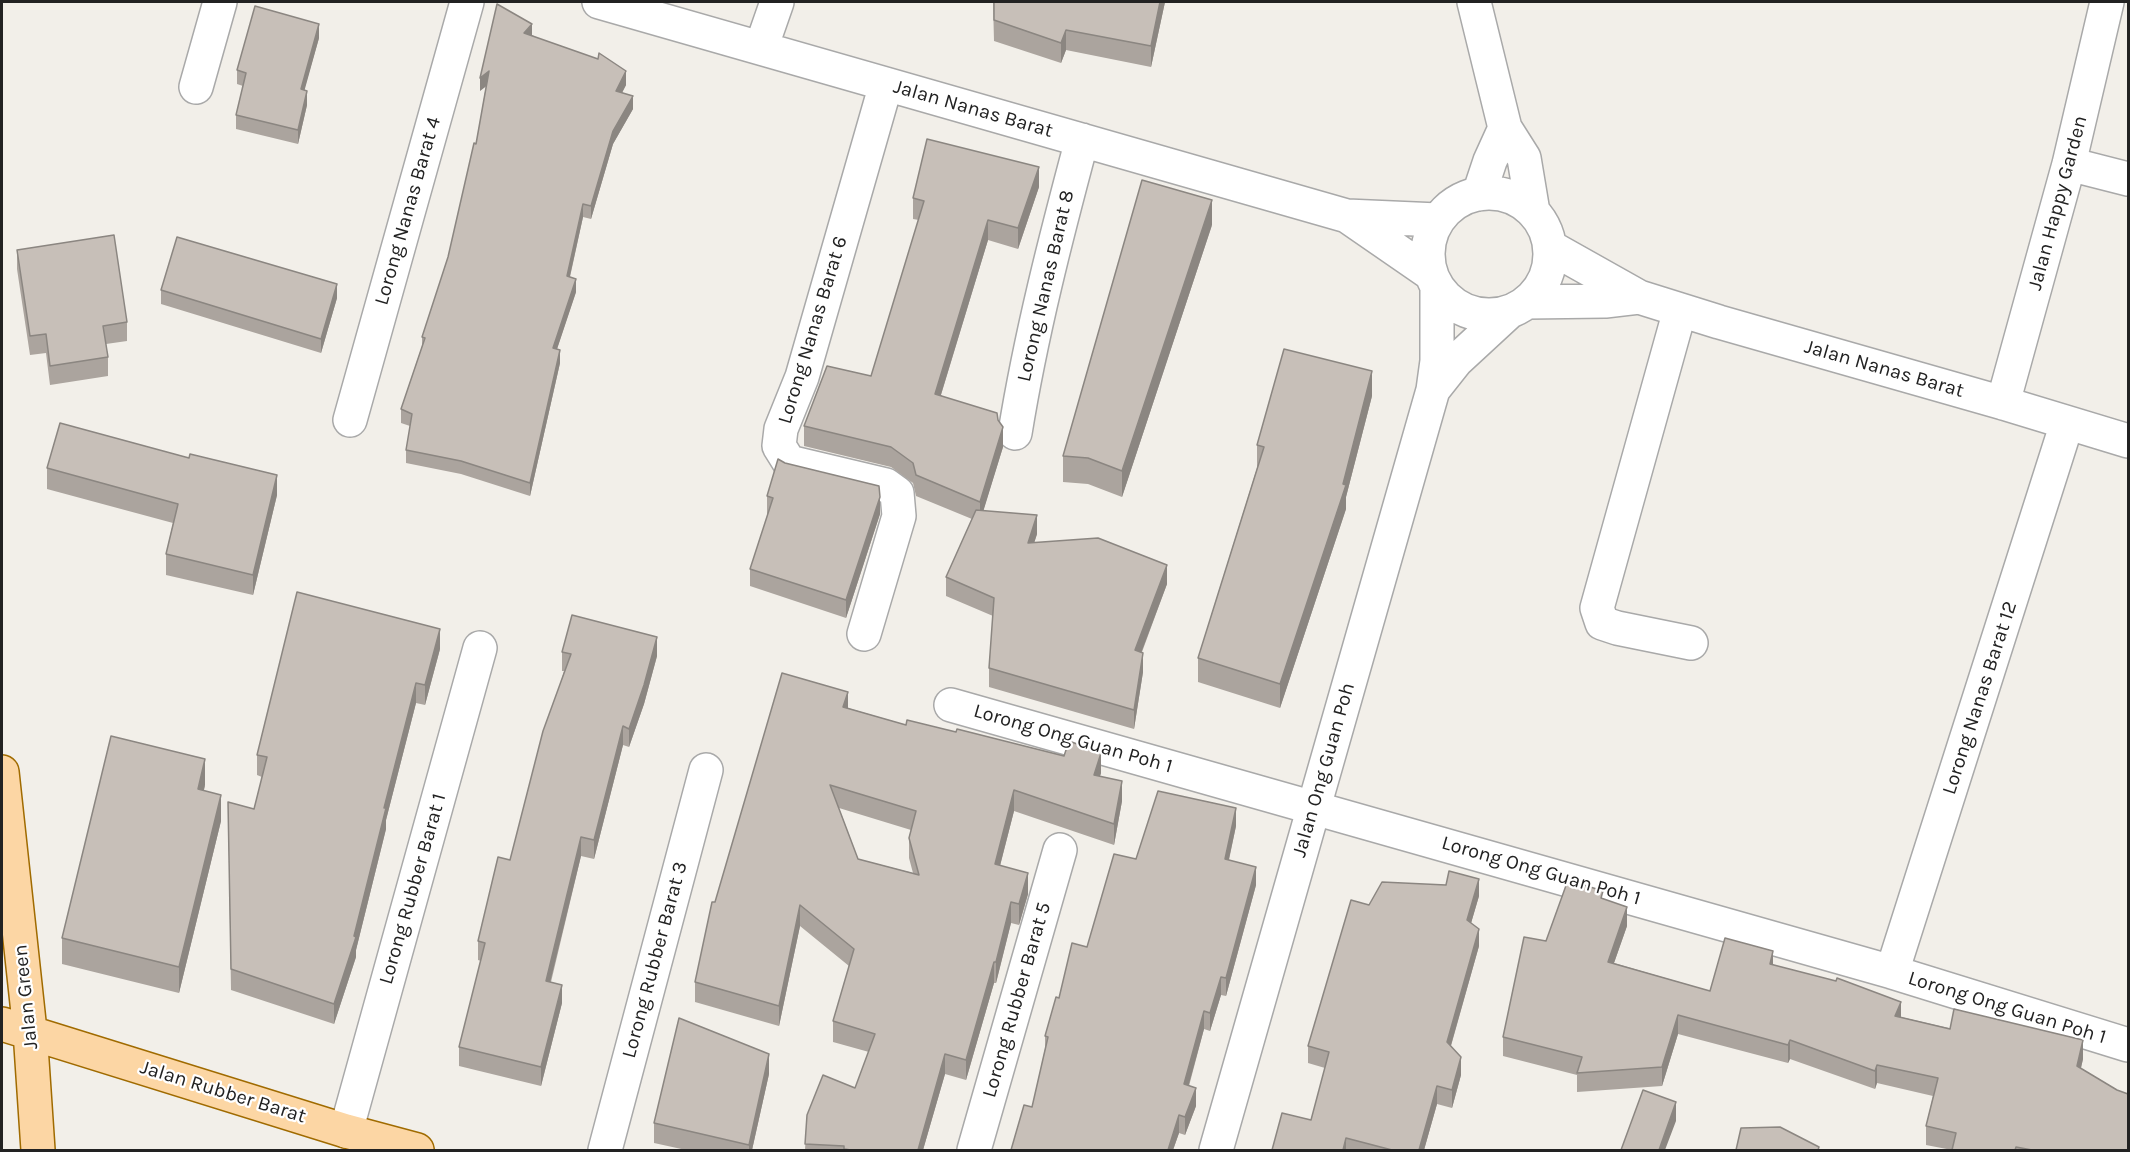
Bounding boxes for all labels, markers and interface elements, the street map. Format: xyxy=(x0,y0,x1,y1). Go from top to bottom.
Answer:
street label: Jalan Nanas Barat xyxy=(891,75,1055,143)
street label: Jalan Happy Garden xyxy=(2023,113,2093,293)
street label: Lorong Nanas Barat 4 xyxy=(370,114,446,308)
street label: Lorong Nanas Barat 8 xyxy=(1012,188,1080,384)
street label: Lorong Nanas Barat 6 xyxy=(773,233,853,427)
street label: Jalan Nanas Barat xyxy=(1802,335,1966,403)
street label: Lorong Nanas Barat 12 xyxy=(1937,598,2023,798)
street label: Jalan Ong Guan Poh xyxy=(1288,680,1360,860)
street label: Lorong Ong Guan Poh 1 xyxy=(971,699,1175,779)
street label: Lorong Rubber Barat 1 xyxy=(374,791,452,987)
street label: Lorong Ong Guan Poh 1 xyxy=(1439,831,1643,911)
street label: Lorong Rubber Barat 3 xyxy=(617,859,693,1061)
street label: Lorong Rubber Barat 5 xyxy=(978,900,1056,1100)
street label: Jalan Green xyxy=(9,943,43,1051)
street label: Lorong Ong Guan Poh 1 xyxy=(1905,966,2109,1050)
street label: Jalan Rubber Barat xyxy=(137,1055,309,1129)

